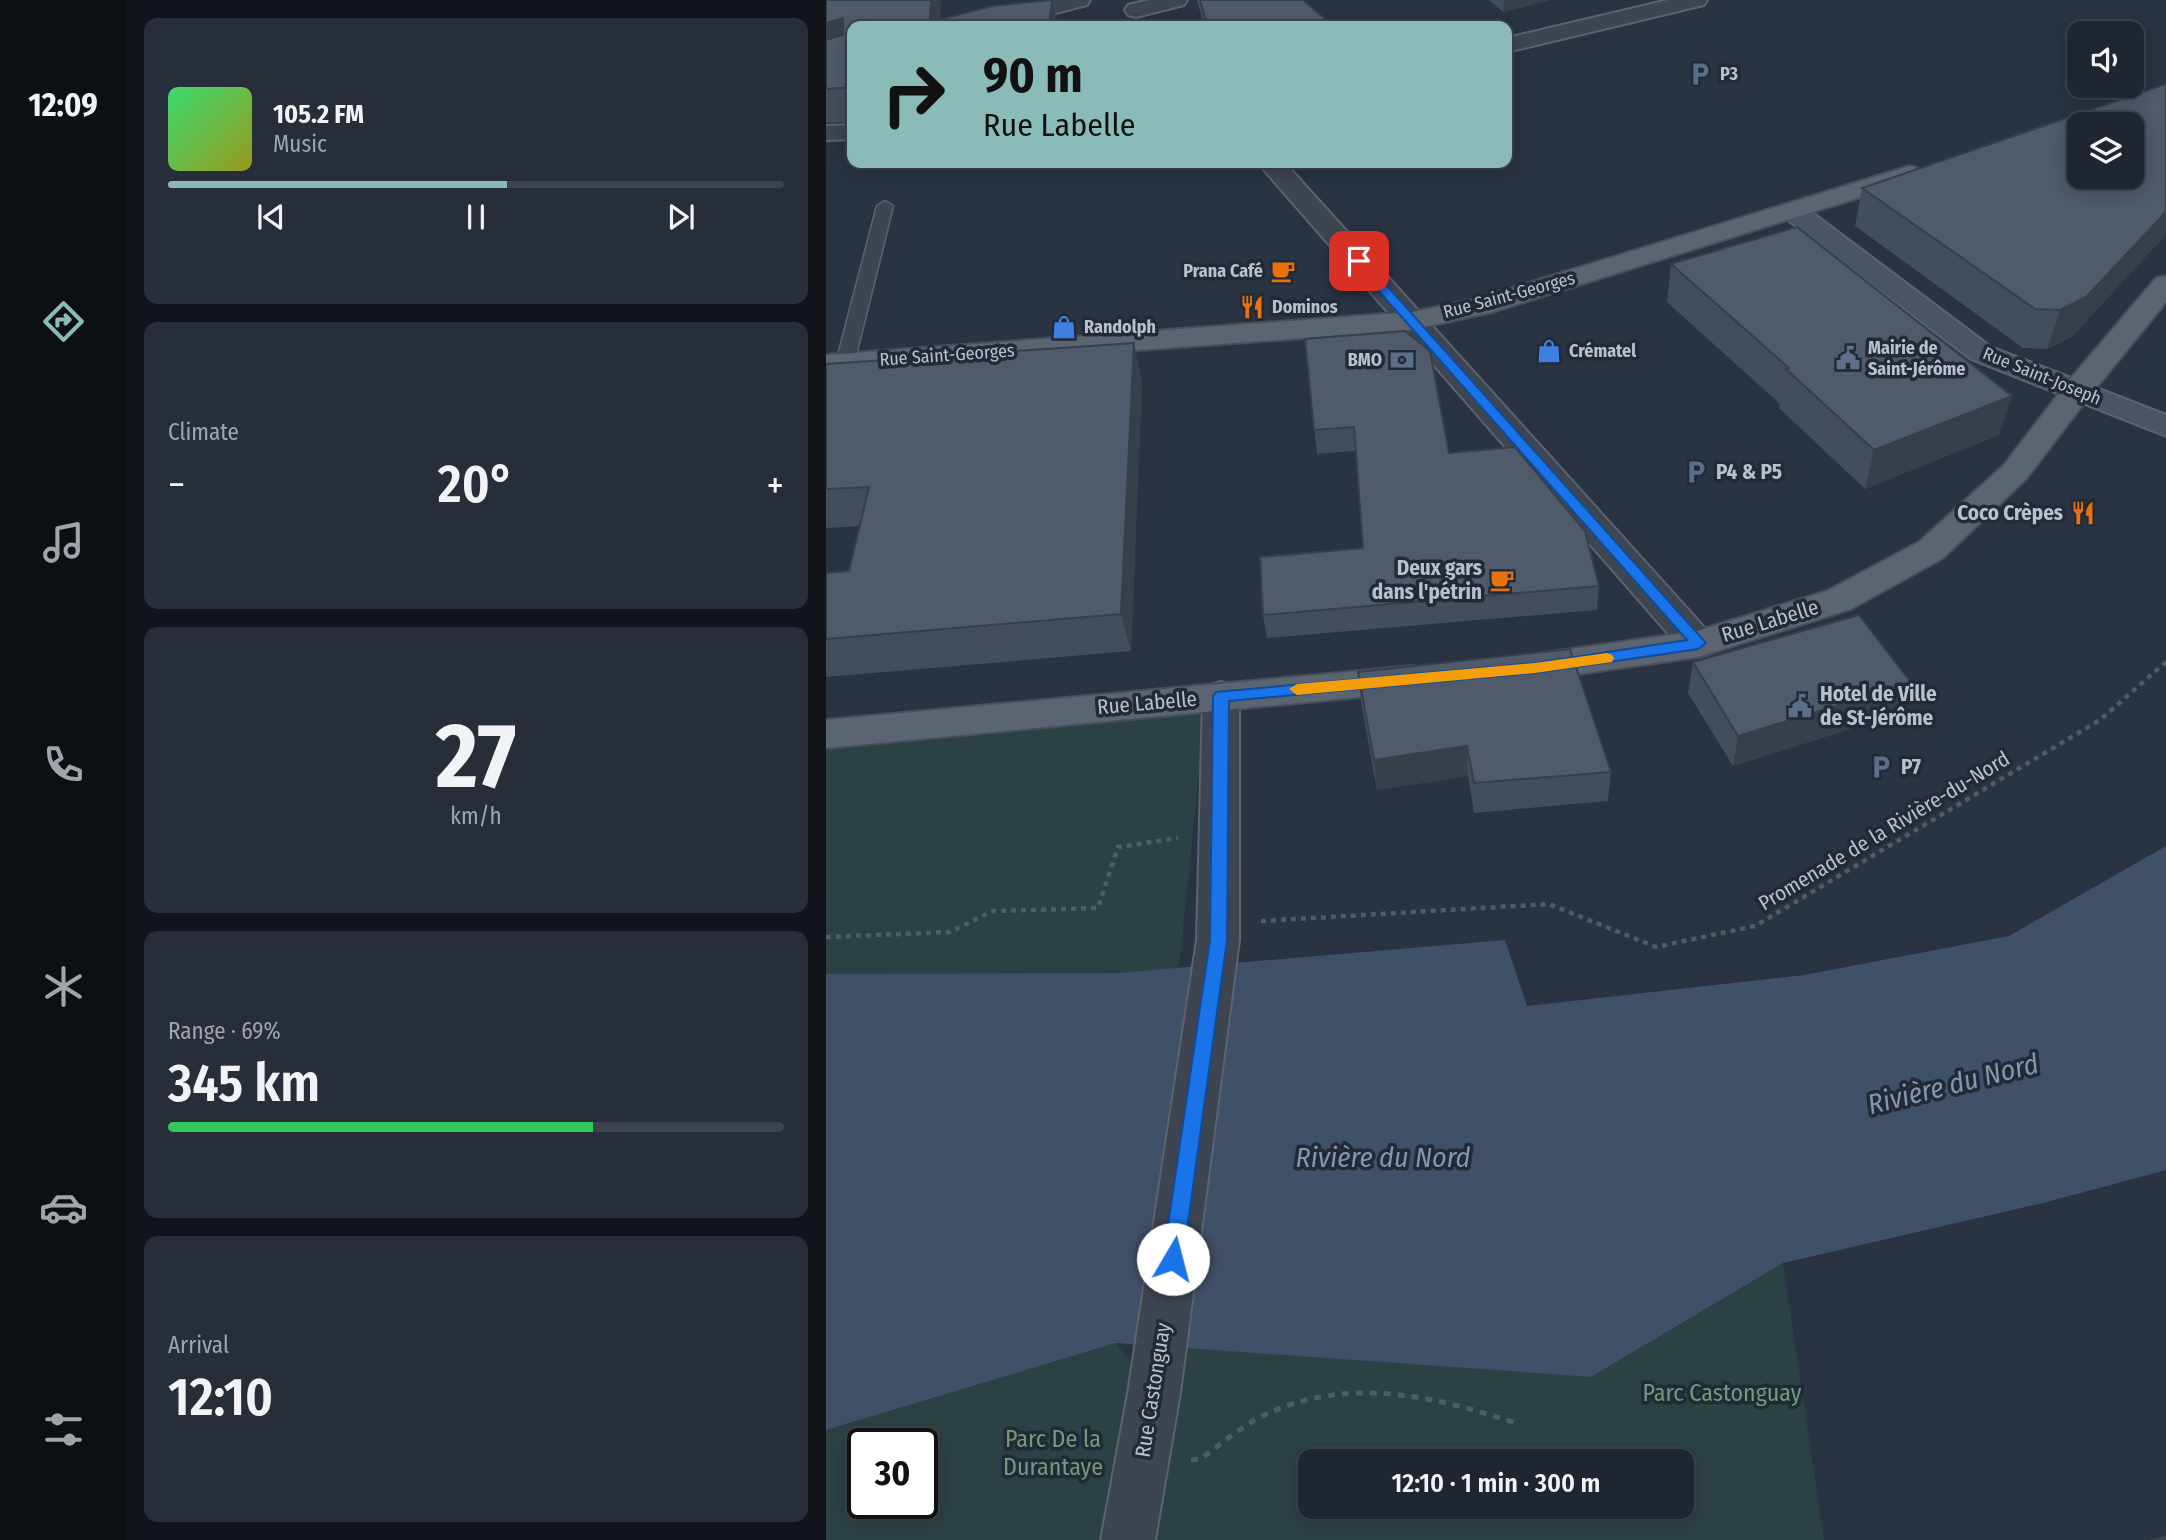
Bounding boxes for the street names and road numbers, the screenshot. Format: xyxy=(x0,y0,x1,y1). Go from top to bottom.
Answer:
street label: Rue Saint-Georges xyxy=(1441,267,1578,323)
street label: Rue Saint-Georges xyxy=(879,339,1016,371)
street label: Rue Saint-Joseph xyxy=(1980,342,2104,410)
street label: Rue Labelle xyxy=(1718,594,1822,648)
street label: Rue Labelle xyxy=(1096,686,1198,720)
street label: Promenade de la Rivière-du-Nord xyxy=(1754,746,2014,916)
street label: Rue Castonguay xyxy=(1130,1320,1177,1459)

